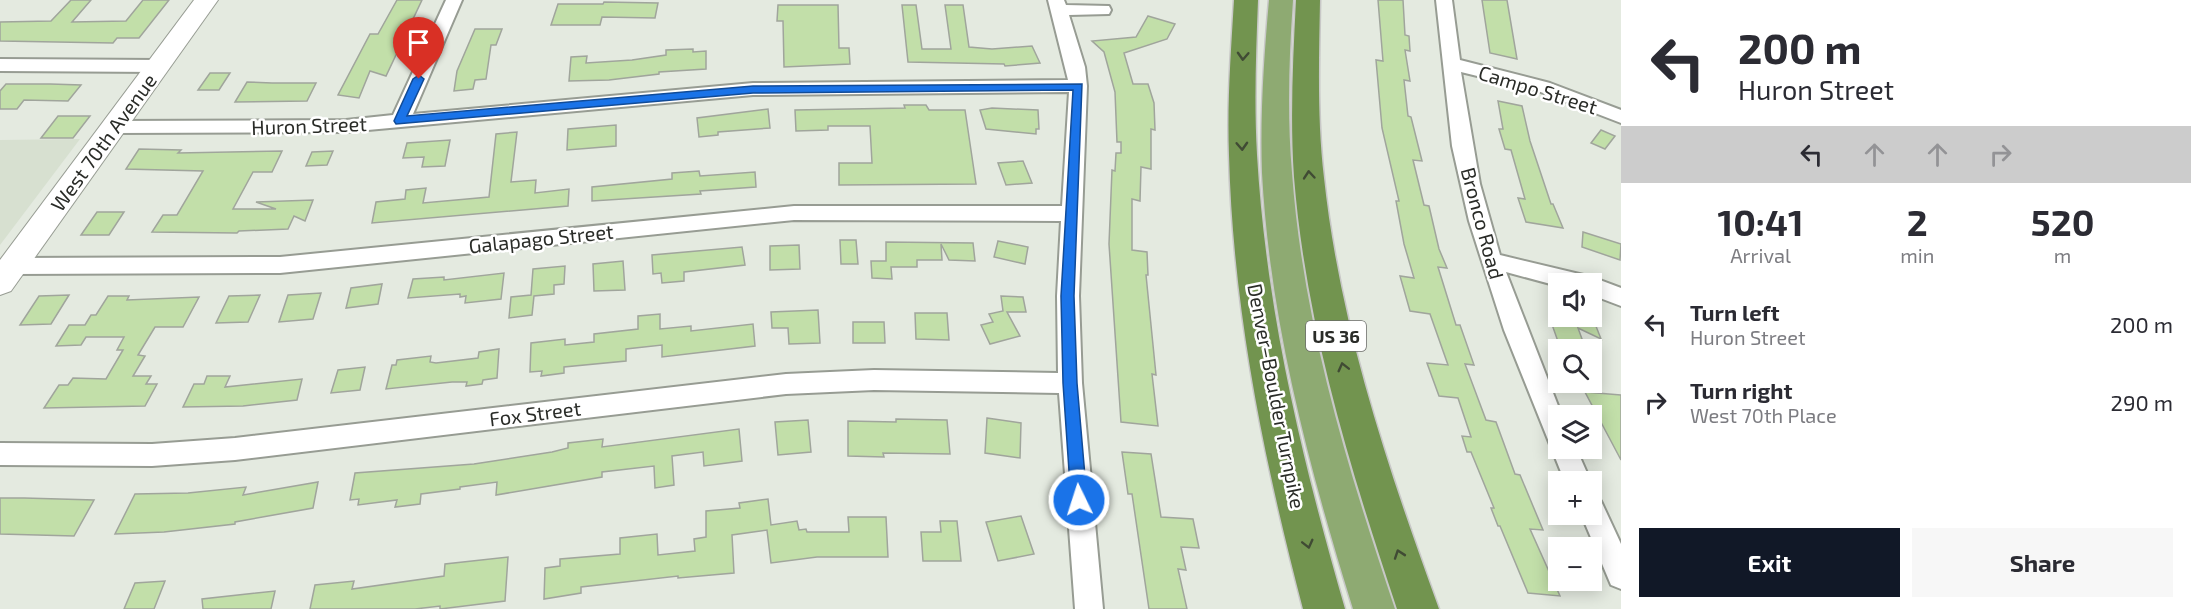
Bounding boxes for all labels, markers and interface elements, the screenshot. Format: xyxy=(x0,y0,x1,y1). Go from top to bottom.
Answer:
pin xyxy=(393,17,444,79)
text: 200 m xyxy=(1738,22,1861,72)
icon: left xyxy=(1639,24,1717,102)
icon: arrive xyxy=(402,26,435,59)
one-way arrow xyxy=(1236,52,1249,61)
street label: Campo Street xyxy=(1476,60,1601,119)
street label: West 70th Avenue xyxy=(45,69,161,215)
text: Huron Street xyxy=(1738,73,1894,105)
street label: Huron Street xyxy=(251,111,368,139)
icon: left xyxy=(1795,138,1828,171)
icon: ahead xyxy=(1858,138,1891,171)
icon: ahead xyxy=(1921,138,1954,171)
icon: right xyxy=(1984,138,2017,171)
one-way arrow xyxy=(1236,141,1248,150)
street label: Bronco Road xyxy=(1457,165,1509,281)
one-way arrow xyxy=(1303,171,1316,180)
text: 10:41 xyxy=(1718,200,1804,243)
text: 2 xyxy=(1907,200,1928,243)
text: 520 xyxy=(2031,200,2094,243)
street label: Galapago Street xyxy=(467,218,615,258)
text: Arrival xyxy=(1730,243,1791,267)
text: min xyxy=(1900,243,1934,267)
text: m xyxy=(2054,243,2071,267)
map controls xyxy=(1548,273,1602,591)
button: sound xyxy=(1548,273,1602,327)
street label: Denver–Boulder Turnpike xyxy=(1243,281,1311,511)
text: Turn left xyxy=(1690,299,1779,325)
icon: left xyxy=(1639,308,1672,341)
text: 200 m xyxy=(2110,311,2173,337)
road number: US 36 xyxy=(1306,321,1366,351)
text: Huron Street xyxy=(1690,325,1806,349)
button: search xyxy=(1548,339,1602,393)
one-way arrow xyxy=(1338,362,1351,372)
text: Turn right xyxy=(1690,377,1792,403)
icon: right xyxy=(1639,386,1672,419)
text: 290 m xyxy=(2111,389,2173,415)
street label: Fox Street xyxy=(488,395,583,431)
text: West 70th Place xyxy=(1690,403,1837,427)
button: layers xyxy=(1548,405,1602,459)
position arrow xyxy=(1047,468,1111,532)
button: + xyxy=(1548,471,1602,525)
button: Exit xyxy=(1639,528,1900,597)
button: Share xyxy=(1912,528,2173,597)
button: − xyxy=(1548,537,1602,591)
one-way arrow xyxy=(1300,539,1313,549)
one-way arrow xyxy=(1394,549,1406,560)

